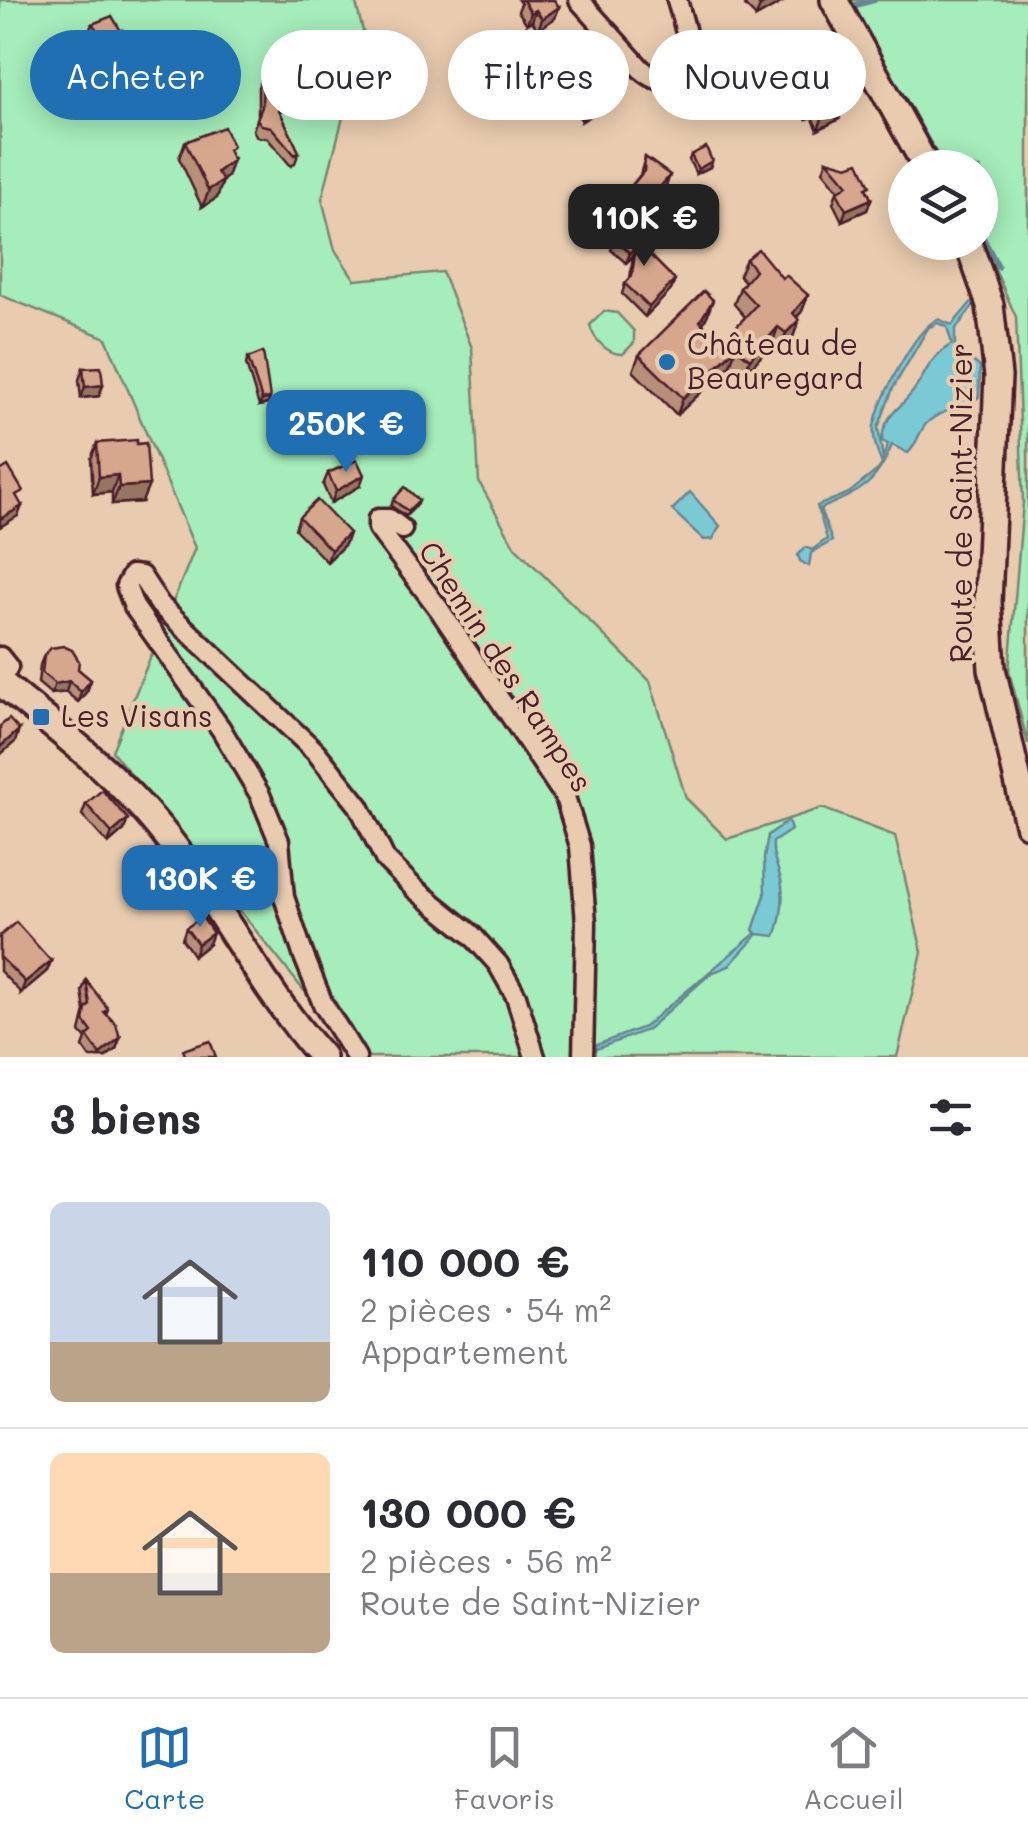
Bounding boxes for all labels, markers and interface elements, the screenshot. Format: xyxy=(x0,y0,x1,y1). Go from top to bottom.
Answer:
chip: Acheter xyxy=(30,30,241,120)
chip: Louer xyxy=(261,30,428,120)
chip: Filtres xyxy=(448,30,629,120)
chip: Nouveau xyxy=(649,30,866,120)
map controls xyxy=(888,150,998,260)
button: layers xyxy=(888,150,998,260)
pin: 110K € xyxy=(563,184,725,269)
text: 110K € xyxy=(590,195,698,237)
place label: Château de Beauregard xyxy=(687,323,863,397)
street label: Route de Saint-Nizier xyxy=(940,343,980,663)
marker: Château de Beauregard xyxy=(656,351,678,373)
pin: 250K € xyxy=(265,390,427,475)
text: 250K € xyxy=(288,401,404,443)
street label: Chemin des Rampes xyxy=(411,533,603,799)
place label: Les Visans xyxy=(61,695,212,735)
marker: Les Visans xyxy=(30,706,52,728)
pin: 130K € xyxy=(119,845,281,930)
text: 130K € xyxy=(144,856,256,898)
text: 3 biens xyxy=(50,1090,202,1145)
icon: filters xyxy=(923,1090,978,1145)
text: 110 000 € xyxy=(360,1233,570,1288)
icon: home xyxy=(130,1242,250,1362)
text: 2 pièces · 54 m² xyxy=(360,1288,611,1330)
text: Appartement xyxy=(360,1330,569,1372)
text: 130 000 € xyxy=(360,1484,576,1539)
icon: home xyxy=(130,1493,250,1613)
text: 2 pièces · 56 m² xyxy=(360,1539,612,1581)
text: Route de Saint-Nizier xyxy=(360,1581,701,1623)
tab: Carte xyxy=(124,1720,205,1816)
tab: Favoris xyxy=(454,1720,555,1816)
tab: Accueil xyxy=(803,1720,904,1816)

